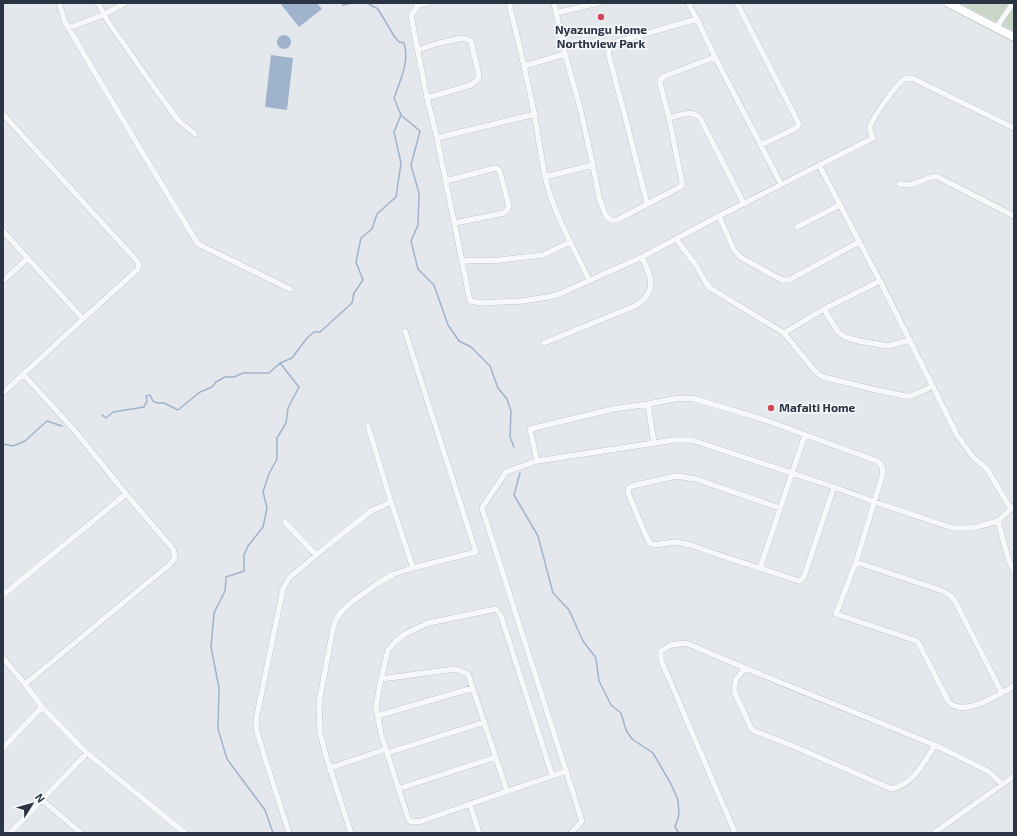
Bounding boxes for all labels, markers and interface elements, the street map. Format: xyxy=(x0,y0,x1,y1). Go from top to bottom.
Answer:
marker: Nyazungu Home Northview Park xyxy=(596,12,606,22)
place label: Nyazungu Home Northview Park xyxy=(555,22,647,50)
place label: Mafaiti Home xyxy=(779,400,856,414)
marker: Mafaiti Home xyxy=(766,403,776,413)
north arrow xyxy=(12,784,52,824)
text: N xyxy=(33,791,48,805)

